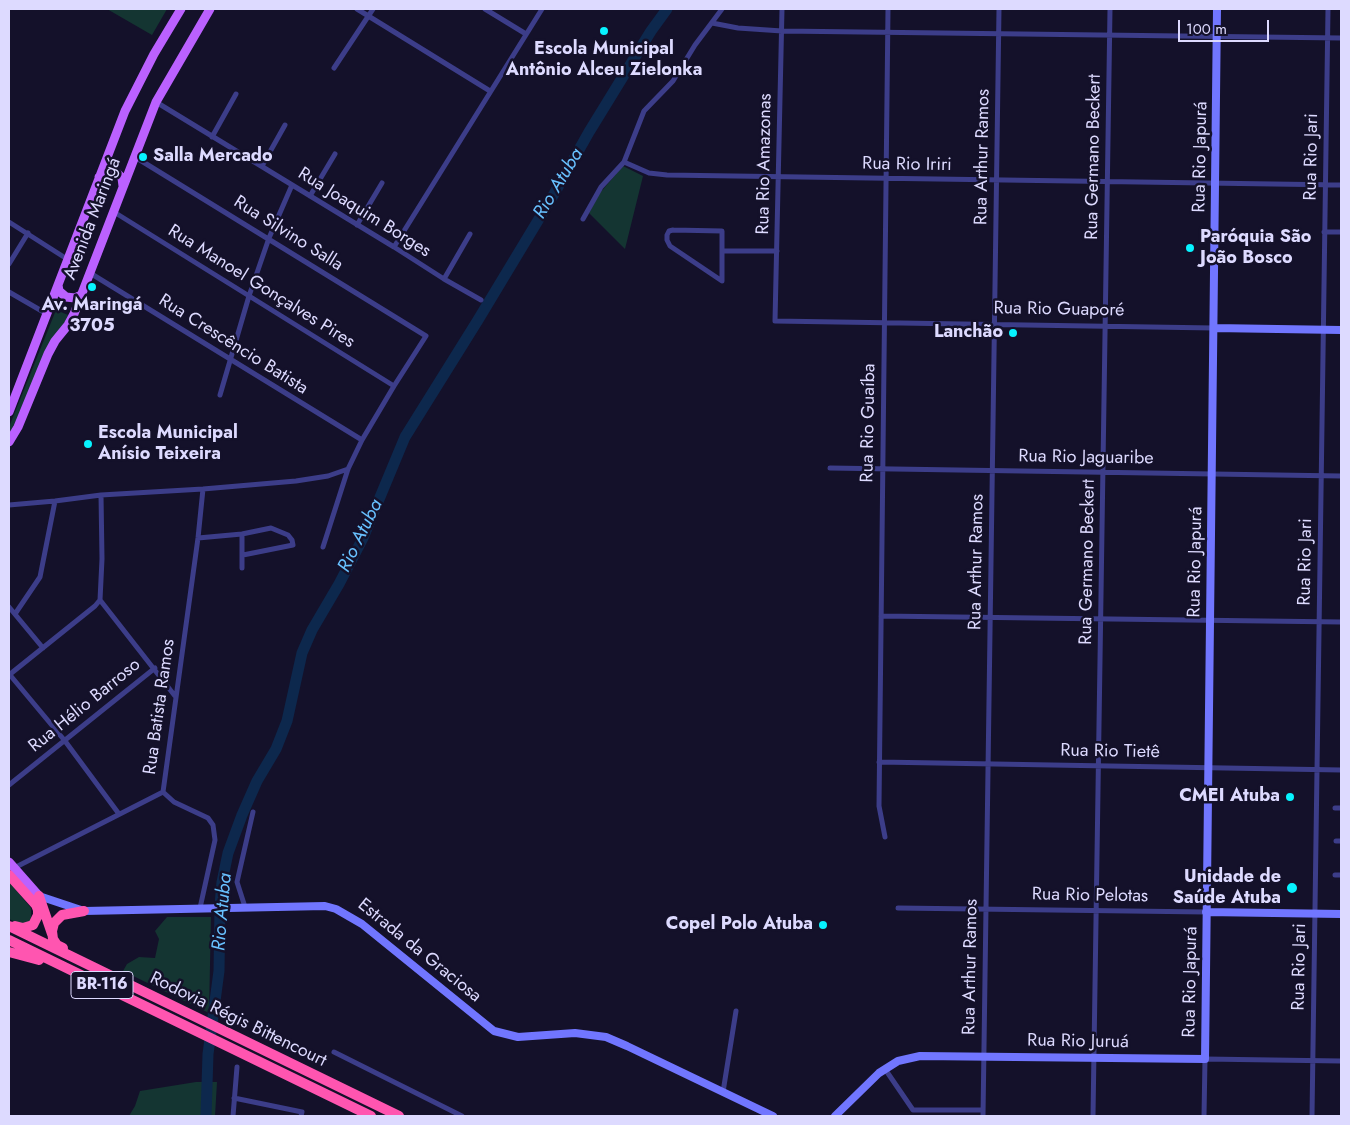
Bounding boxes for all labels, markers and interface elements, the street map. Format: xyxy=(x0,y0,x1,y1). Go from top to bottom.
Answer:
scale bar xyxy=(1180,10,1271,42)
text: 100 m xyxy=(1186,18,1227,40)
marker: Escola Municipal Antônio Alceu Zielonka xyxy=(598,25,610,37)
place label: Escola Municipal Antônio Alceu Zielonka xyxy=(506,39,702,82)
street label: Rua Germano Beckert xyxy=(1082,74,1106,240)
street label: Rua Arthur Ramos xyxy=(971,89,995,225)
street label: Rua Rio Amazonas xyxy=(753,93,777,235)
street label: Rua Rio Japurá xyxy=(1189,101,1213,213)
street label: Rua Rio Jari xyxy=(1300,113,1324,201)
water label: Rio Atuba xyxy=(529,145,589,223)
place label: Salla Mercado xyxy=(153,146,273,168)
marker: Salla Mercado xyxy=(137,151,149,163)
street label: Rua Rio Iriri xyxy=(862,153,952,177)
street label: Avenida Maringá xyxy=(60,155,126,283)
street label: Rua Joaquim Borges xyxy=(293,163,435,263)
street label: Rua Silvino Salla xyxy=(229,192,347,276)
street label: Rua Manoel Gonçalves Pires xyxy=(164,221,358,353)
place label: Paróquia São João Bosco xyxy=(1200,227,1311,270)
marker: Paróquia São João Bosco xyxy=(1184,242,1196,254)
marker: Av. Maringá 3705 xyxy=(86,281,98,293)
street label: Rua Crescêncio Batista xyxy=(154,290,312,400)
place label: Av. Maringá 3705 xyxy=(41,295,143,338)
street label: Rua Rio Guaporé xyxy=(993,298,1125,322)
place label: Lanchão xyxy=(934,322,1003,344)
marker: Lanchão xyxy=(1007,327,1019,339)
street label: Rua Rio Guaíba xyxy=(857,363,881,483)
place label: Escola Municipal Anísio Teixeira xyxy=(98,423,238,466)
marker: Escola Municipal Anísio Teixeira xyxy=(82,438,94,450)
street label: Rua Rio Jaguaribe xyxy=(1018,446,1154,470)
street label: Rua Germano Beckert xyxy=(1076,479,1100,645)
street label: Rua Arthur Ramos xyxy=(965,494,989,630)
water label: Rio Atuba xyxy=(334,496,388,576)
street label: Rua Rio Japurá xyxy=(1184,506,1208,618)
street label: Rua Rio Jari xyxy=(1294,518,1318,606)
street label: Rua Batista Ramos xyxy=(140,638,180,776)
street label: Rua Hélio Barroso xyxy=(25,654,145,758)
street label: Rua Rio Tietê xyxy=(1060,740,1160,764)
place label: CMEI Atuba xyxy=(1179,786,1280,808)
marker: CMEI Atuba xyxy=(1284,791,1296,803)
place label: Unidade de Saúde Atuba xyxy=(1173,867,1281,910)
water label: Rio Atuba xyxy=(208,872,238,952)
marker: Unidade de Saúde Atuba xyxy=(1285,881,1299,895)
street label: Rua Rio Pelotas xyxy=(1032,884,1148,908)
street label: Estrada da Graciosa xyxy=(353,895,485,1007)
street label: Rua Arthur Ramos xyxy=(959,899,983,1035)
place label: Copel Polo Atuba xyxy=(666,914,813,936)
marker: Copel Polo Atuba xyxy=(817,919,829,931)
street label: Rua Rio Jari xyxy=(1288,923,1312,1011)
street label: Rua Rio Japurá xyxy=(1179,926,1203,1038)
street label: Rodovia Régis Bittencourt xyxy=(146,968,330,1072)
road number: BR-116 xyxy=(71,972,133,998)
street label: Rua Rio Juruá xyxy=(1027,1030,1129,1054)

